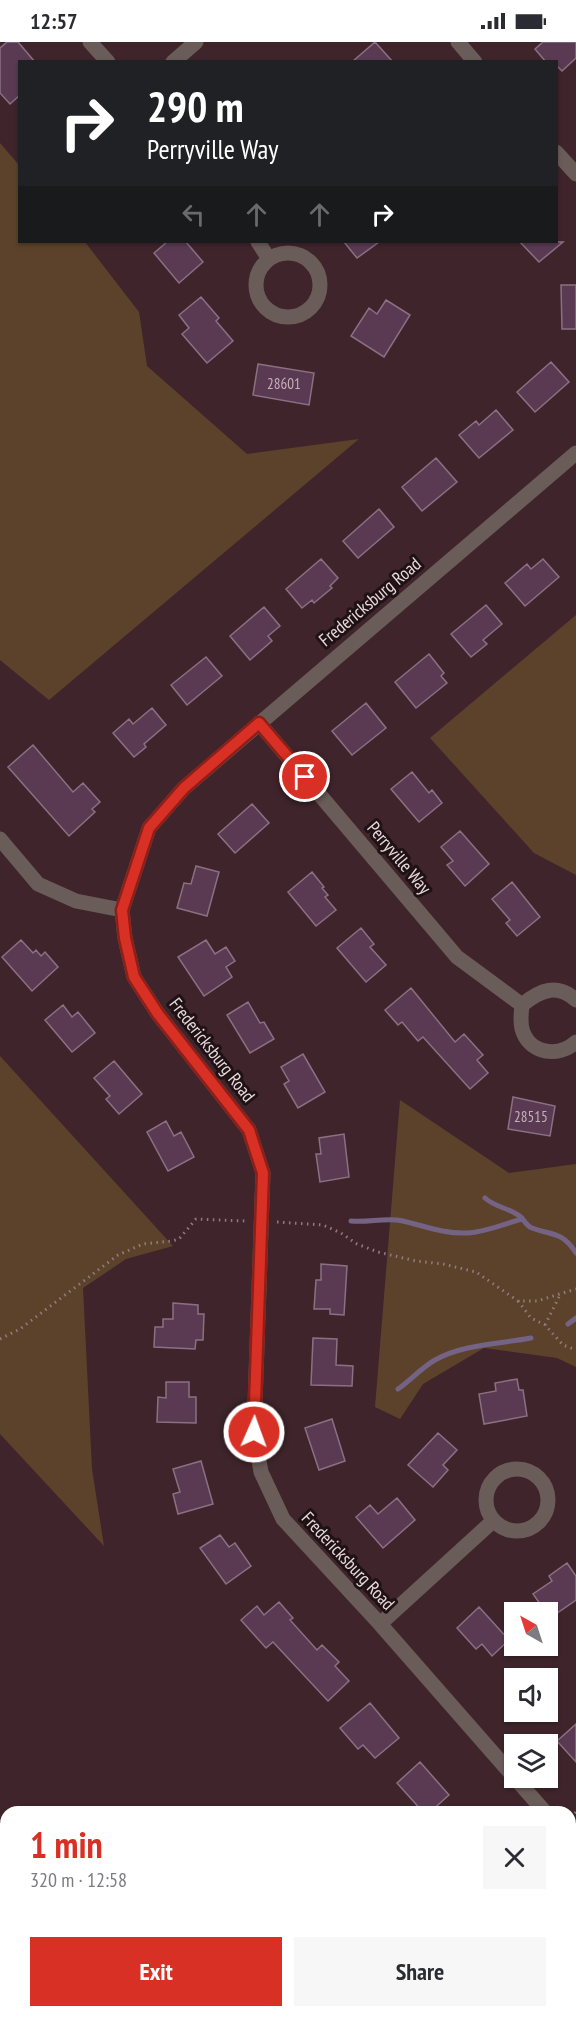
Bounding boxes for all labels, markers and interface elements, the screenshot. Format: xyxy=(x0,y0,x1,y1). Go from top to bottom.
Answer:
text: 12:57 xyxy=(30,7,78,35)
text: 290 m xyxy=(147,79,244,134)
icon: right xyxy=(48,84,126,162)
text: Perryville Way xyxy=(147,132,278,166)
icon: left xyxy=(177,198,210,231)
icon: ahead xyxy=(240,198,273,231)
icon: ahead xyxy=(303,198,336,231)
icon: right xyxy=(366,198,399,231)
house number: 28601 xyxy=(267,374,301,393)
street label: Fredericksburg Road xyxy=(314,552,425,651)
pin xyxy=(279,751,330,802)
icon: arrive xyxy=(288,760,321,793)
street label: Perryville Way xyxy=(362,817,436,899)
street label: Fredericksburg Road xyxy=(164,993,260,1106)
house number: 28515 xyxy=(514,1107,548,1126)
position arrow xyxy=(222,1400,286,1464)
street label: Fredericksburg Road xyxy=(297,1507,400,1615)
north arrow xyxy=(504,1602,558,1656)
map controls xyxy=(504,1602,558,1788)
button: sound xyxy=(504,1668,558,1722)
button: layers xyxy=(504,1734,558,1788)
text: 1 min xyxy=(30,1821,103,1868)
button: close xyxy=(483,1826,546,1889)
text: 320 m · 12:58 xyxy=(30,1867,127,1893)
button: Exit xyxy=(30,1937,282,2006)
button: Share xyxy=(294,1937,546,2006)

